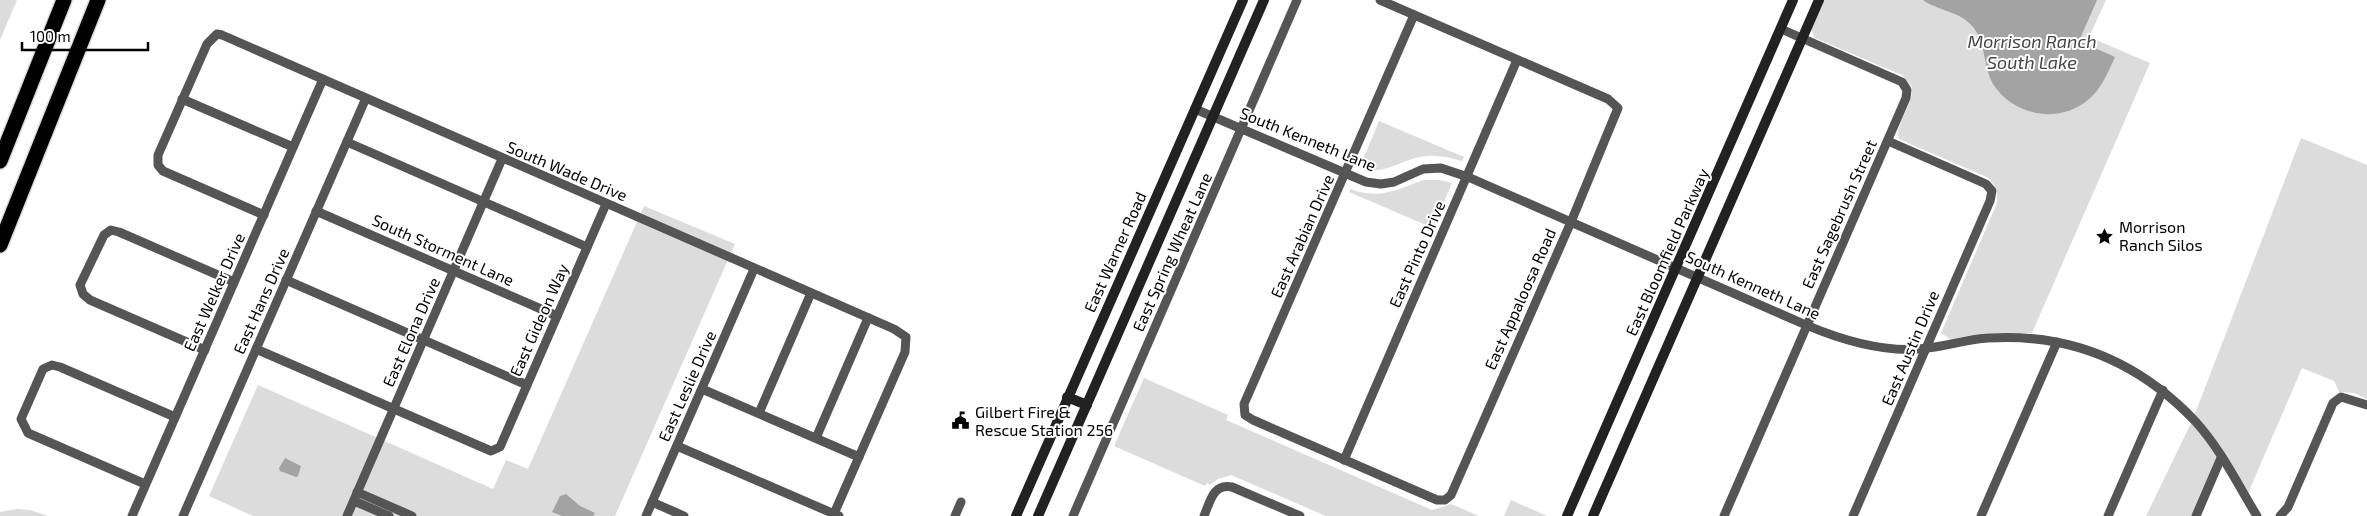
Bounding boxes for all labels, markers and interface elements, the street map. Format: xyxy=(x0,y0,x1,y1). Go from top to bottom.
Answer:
scale bar xyxy=(22,20,149,52)
text: 100 m xyxy=(30,27,71,45)
water label: Morrison Ranch South Lake xyxy=(1967,30,2097,73)
street label: South Kenneth Lane xyxy=(1237,103,1379,175)
street label: East Sagebrush Street xyxy=(1797,136,1880,291)
street label: South Wade Drive xyxy=(504,137,630,204)
street label: East Bloomfield Parkway xyxy=(1621,165,1712,338)
street label: East Spring Wheat Lane xyxy=(1128,169,1215,334)
street label: East Arabian Drive xyxy=(1266,171,1337,300)
street label: East Warner Road xyxy=(1079,189,1150,315)
street label: East Pinto Drive xyxy=(1384,197,1449,310)
street label: South Storment Lane xyxy=(369,210,517,289)
place label: Morrison Ranch Silos xyxy=(2119,217,2203,254)
street label: East Appaloosa Road xyxy=(1480,225,1559,372)
place icon: Morrison Ranch Silos xyxy=(2095,226,2115,246)
street label: East Welker Drive xyxy=(179,230,248,354)
street label: East Hans Drive xyxy=(229,245,292,357)
street label: South Kenneth Lane xyxy=(1683,246,1823,323)
street label: East Gideon Way xyxy=(505,260,572,379)
street label: East Elona Drive xyxy=(378,274,443,390)
street label: East Austin Drive xyxy=(1877,287,1942,408)
street label: East Leslie Drive xyxy=(654,327,719,444)
place label: Gilbert Fire & Rescue Station 256 xyxy=(975,402,1113,439)
public building icon: Gilbert Fire & Rescue Station 256 xyxy=(951,411,971,431)

